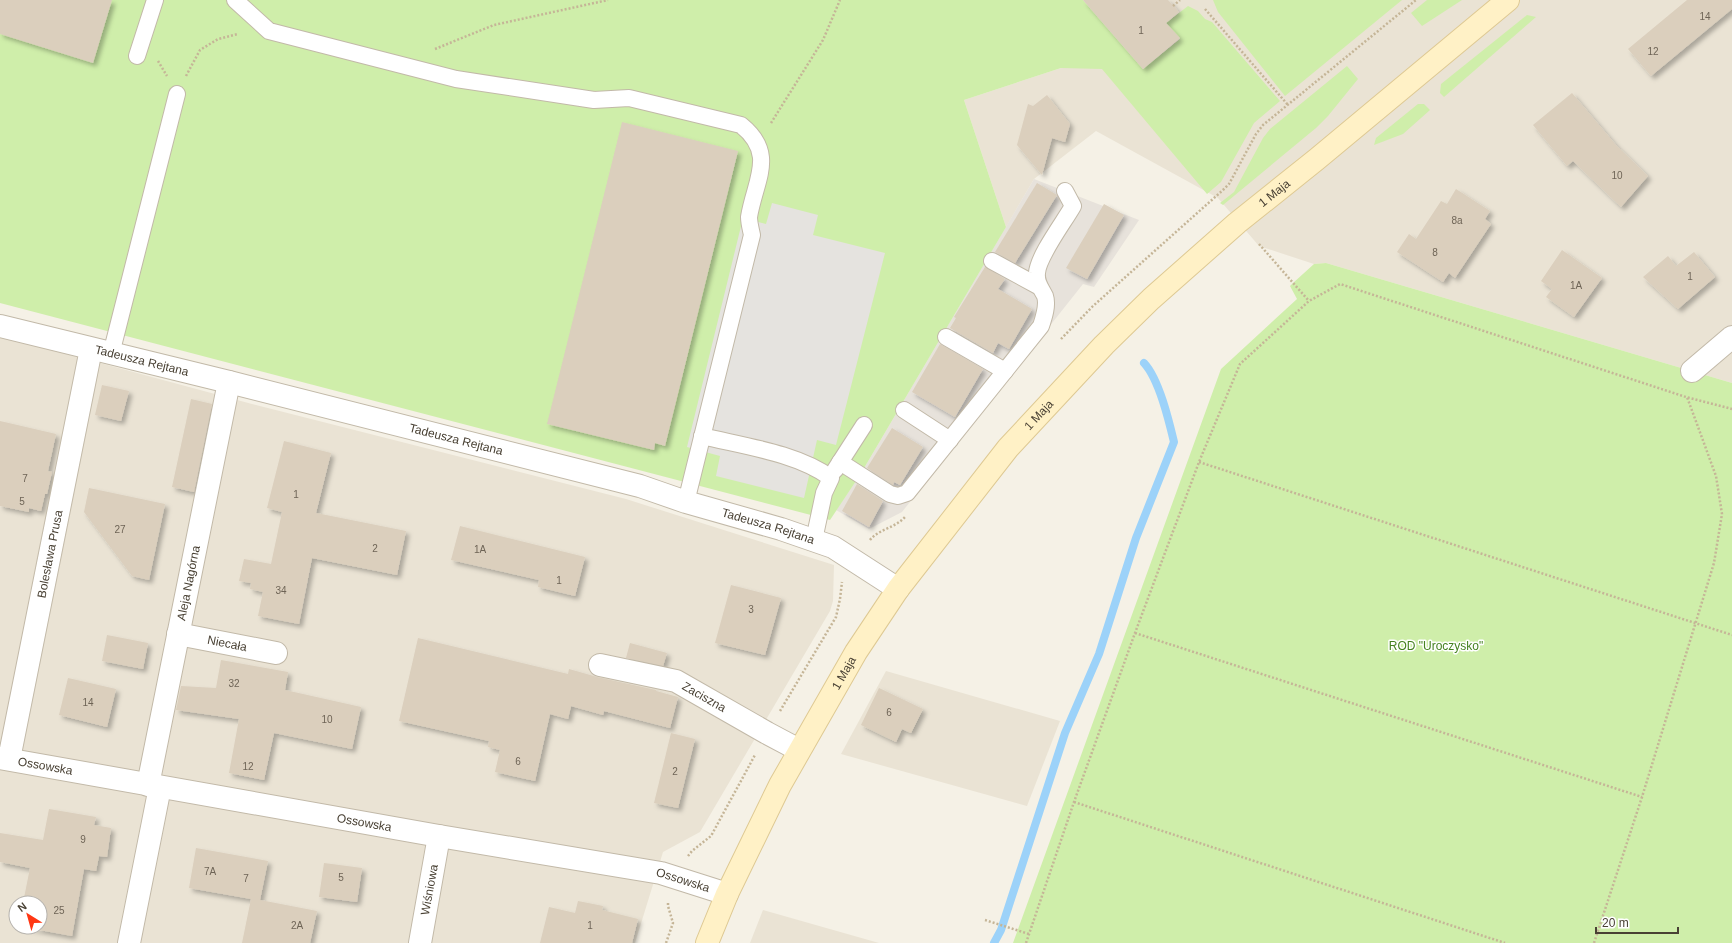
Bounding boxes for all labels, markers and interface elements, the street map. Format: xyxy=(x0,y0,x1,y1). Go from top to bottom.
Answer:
house number: 14 xyxy=(1699,11,1711,22)
house number: 1 xyxy=(1138,25,1144,36)
house number: 12 xyxy=(1647,46,1659,57)
house number: 10 xyxy=(1611,170,1623,181)
street label: 1 Maja xyxy=(1256,176,1293,210)
house number: 8a xyxy=(1451,215,1463,226)
house number: 8 xyxy=(1432,247,1438,258)
house number: 1 xyxy=(1687,271,1693,282)
house number: 1A xyxy=(1570,280,1582,291)
street label: Tadeusza Rejtana xyxy=(93,342,191,379)
street label: 1 Maja xyxy=(1021,397,1056,433)
street label: Tadeusza Rejtana xyxy=(408,421,505,458)
house number: 7 xyxy=(22,473,28,484)
house number: 1 xyxy=(293,489,299,500)
house number: 5 xyxy=(19,496,25,507)
street label: Tadeusza Rejtana xyxy=(720,506,817,547)
street label: Bolesława Prusa xyxy=(34,508,66,599)
house number: 27 xyxy=(114,524,126,535)
house number: 2 xyxy=(372,543,378,554)
street label: Aleja Nagórna xyxy=(174,544,203,622)
house number: 1A xyxy=(474,544,486,555)
house number: 1 xyxy=(556,575,562,586)
house number: 34 xyxy=(275,585,287,596)
house number: 3 xyxy=(748,604,754,615)
street label: Niecała xyxy=(206,633,248,654)
park label: ROD "Uroczysko" xyxy=(1389,639,1483,653)
street label: 1 Maja xyxy=(829,654,859,692)
house number: 32 xyxy=(228,678,240,689)
street label: Zaciszna xyxy=(680,679,729,715)
house number: 14 xyxy=(82,697,94,708)
house number: 6 xyxy=(886,707,892,718)
house number: 10 xyxy=(321,714,333,725)
street label: Ossowska xyxy=(17,754,74,778)
house number: 6 xyxy=(515,756,521,767)
house number: 12 xyxy=(242,761,254,772)
house number: 2 xyxy=(672,766,678,777)
street label: Ossowska xyxy=(336,811,393,835)
house number: 9 xyxy=(80,834,86,845)
street label: Wiśniowa xyxy=(418,863,441,916)
street label: Ossowska xyxy=(654,865,712,895)
house number: 7A xyxy=(204,866,216,877)
house number: 5 xyxy=(338,872,344,883)
house number: 7 xyxy=(243,873,249,884)
north arrow xyxy=(8,895,48,935)
text: N xyxy=(15,900,29,914)
house number: 25 xyxy=(53,905,65,916)
scale bar xyxy=(1596,909,1678,935)
text: 20 m xyxy=(1602,916,1629,930)
house number: 2A xyxy=(291,920,303,931)
house number: 1 xyxy=(587,920,593,931)

